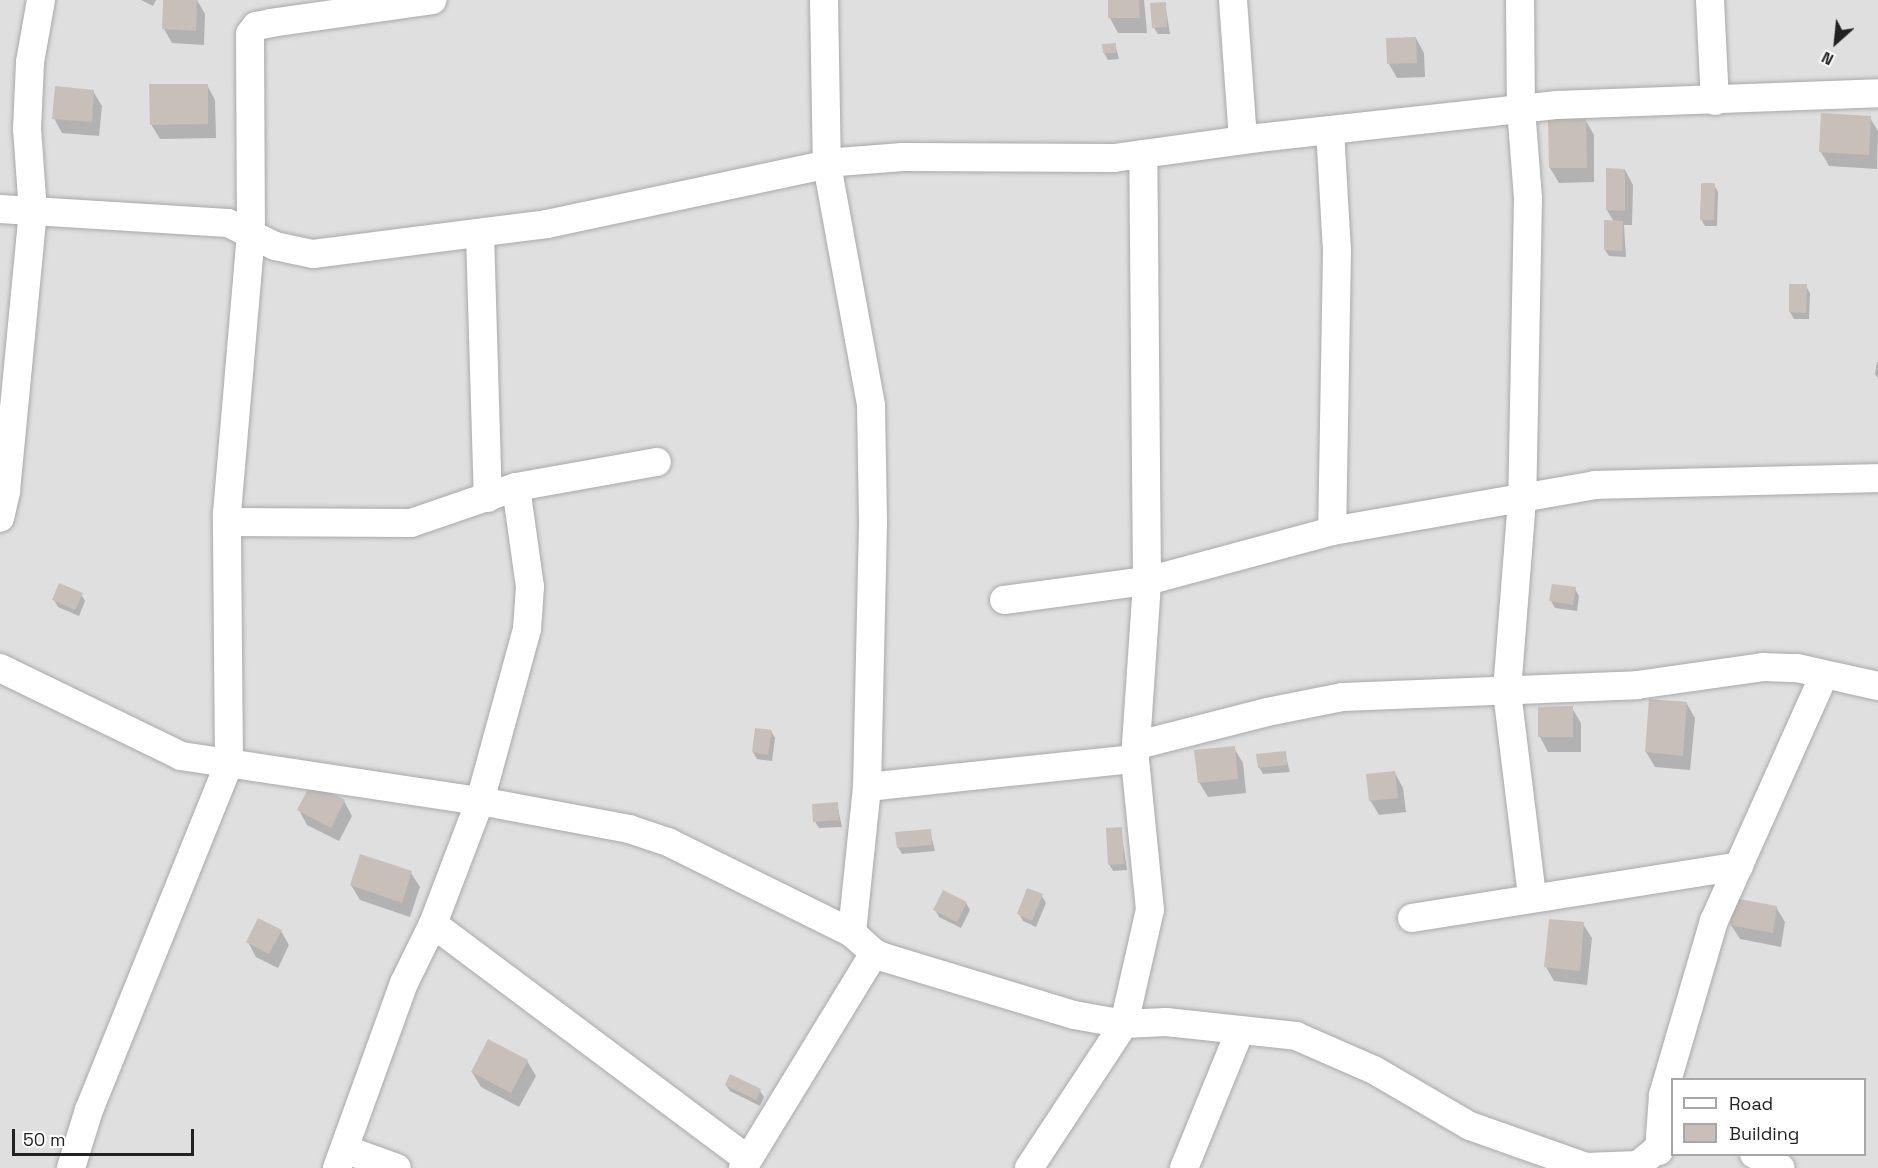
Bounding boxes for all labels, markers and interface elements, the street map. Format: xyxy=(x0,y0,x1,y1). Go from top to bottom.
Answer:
north arrow xyxy=(1806,12,1866,72)
text: N xyxy=(1818,47,1837,70)
legend xyxy=(1671,1078,1866,1156)
text: Road xyxy=(1729,1092,1773,1115)
scale bar xyxy=(15,1117,196,1155)
text: Building xyxy=(1729,1122,1799,1145)
text: 50 m xyxy=(23,1128,65,1151)

